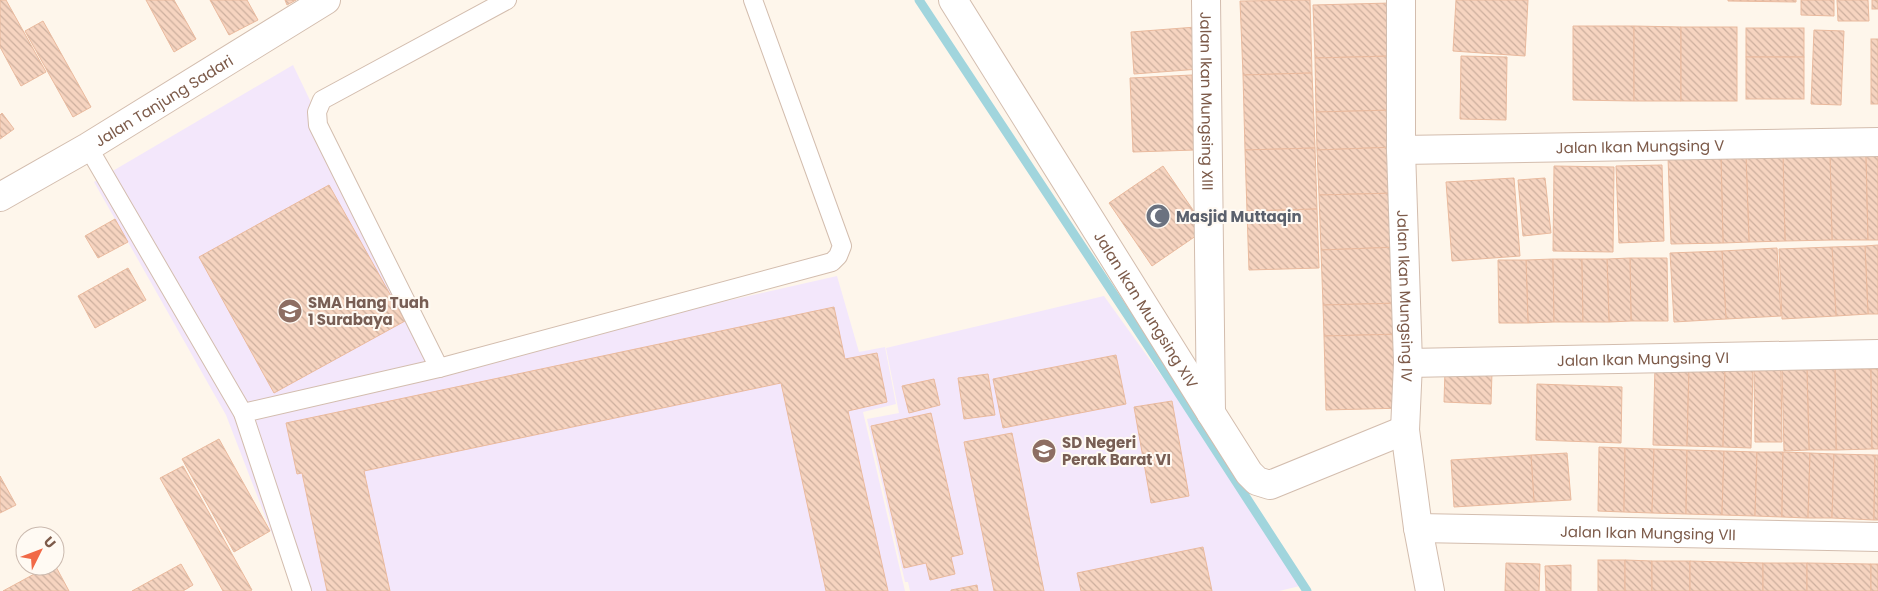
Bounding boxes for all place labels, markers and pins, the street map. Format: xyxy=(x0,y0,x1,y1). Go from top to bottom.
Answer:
mosque icon: Masjid Muttaqin xyxy=(1145,203,1171,229)
place label: Masjid Muttaqin xyxy=(1176,206,1302,227)
place label: SMA Hang Tuah 1 Surabaya xyxy=(308,292,429,330)
school or university icon: SMA Hang Tuah 1 Surabaya xyxy=(277,298,303,324)
place label: SD Negeri Perak Barat VI xyxy=(1062,432,1171,470)
school or university icon: SD Negeri Perak Barat VI xyxy=(1031,438,1057,464)

